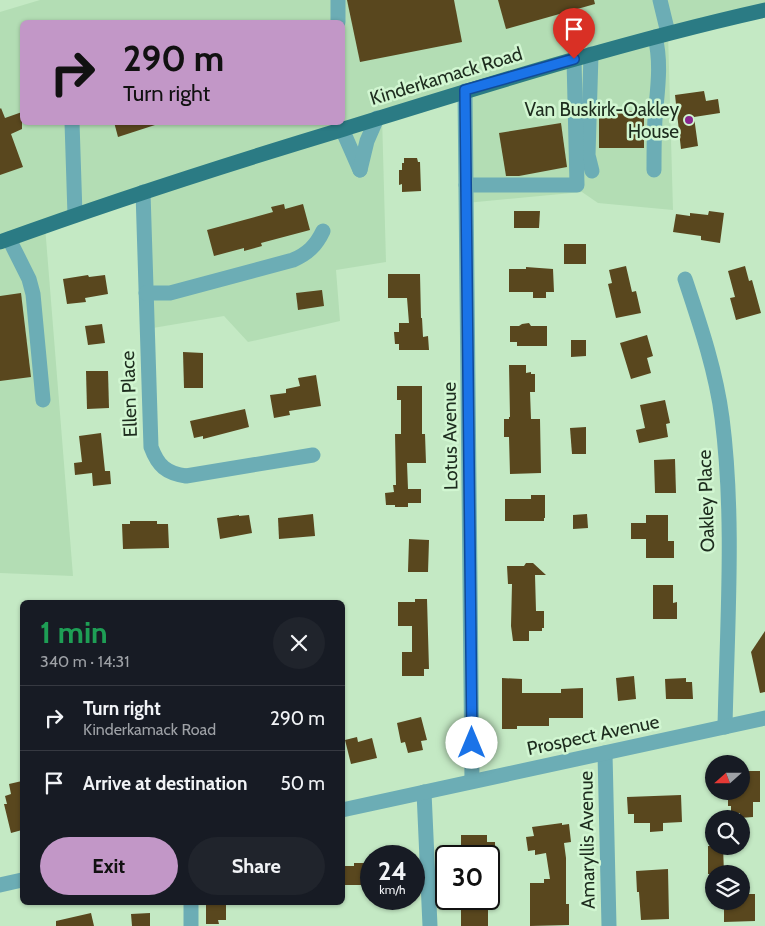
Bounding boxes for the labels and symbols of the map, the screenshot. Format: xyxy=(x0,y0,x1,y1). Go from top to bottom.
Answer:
pin xyxy=(553,8,595,59)
street label: Kinderkamack Road xyxy=(367,42,525,110)
place label: Van Buskirk-Oakley House xyxy=(525,98,679,143)
marker: Van Buskirk-Oakley House xyxy=(683,114,695,126)
street label: Ellen Place xyxy=(116,350,142,438)
street label: Lotus Avenue xyxy=(438,381,462,490)
street label: Oakley Place xyxy=(693,449,719,553)
street label: Prospect Avenue xyxy=(525,710,662,760)
position arrow xyxy=(445,716,497,768)
north arrow xyxy=(705,755,750,800)
street label: Amaryllis Avenue xyxy=(574,770,600,909)
speed limit sign: 30 xyxy=(435,845,500,910)

